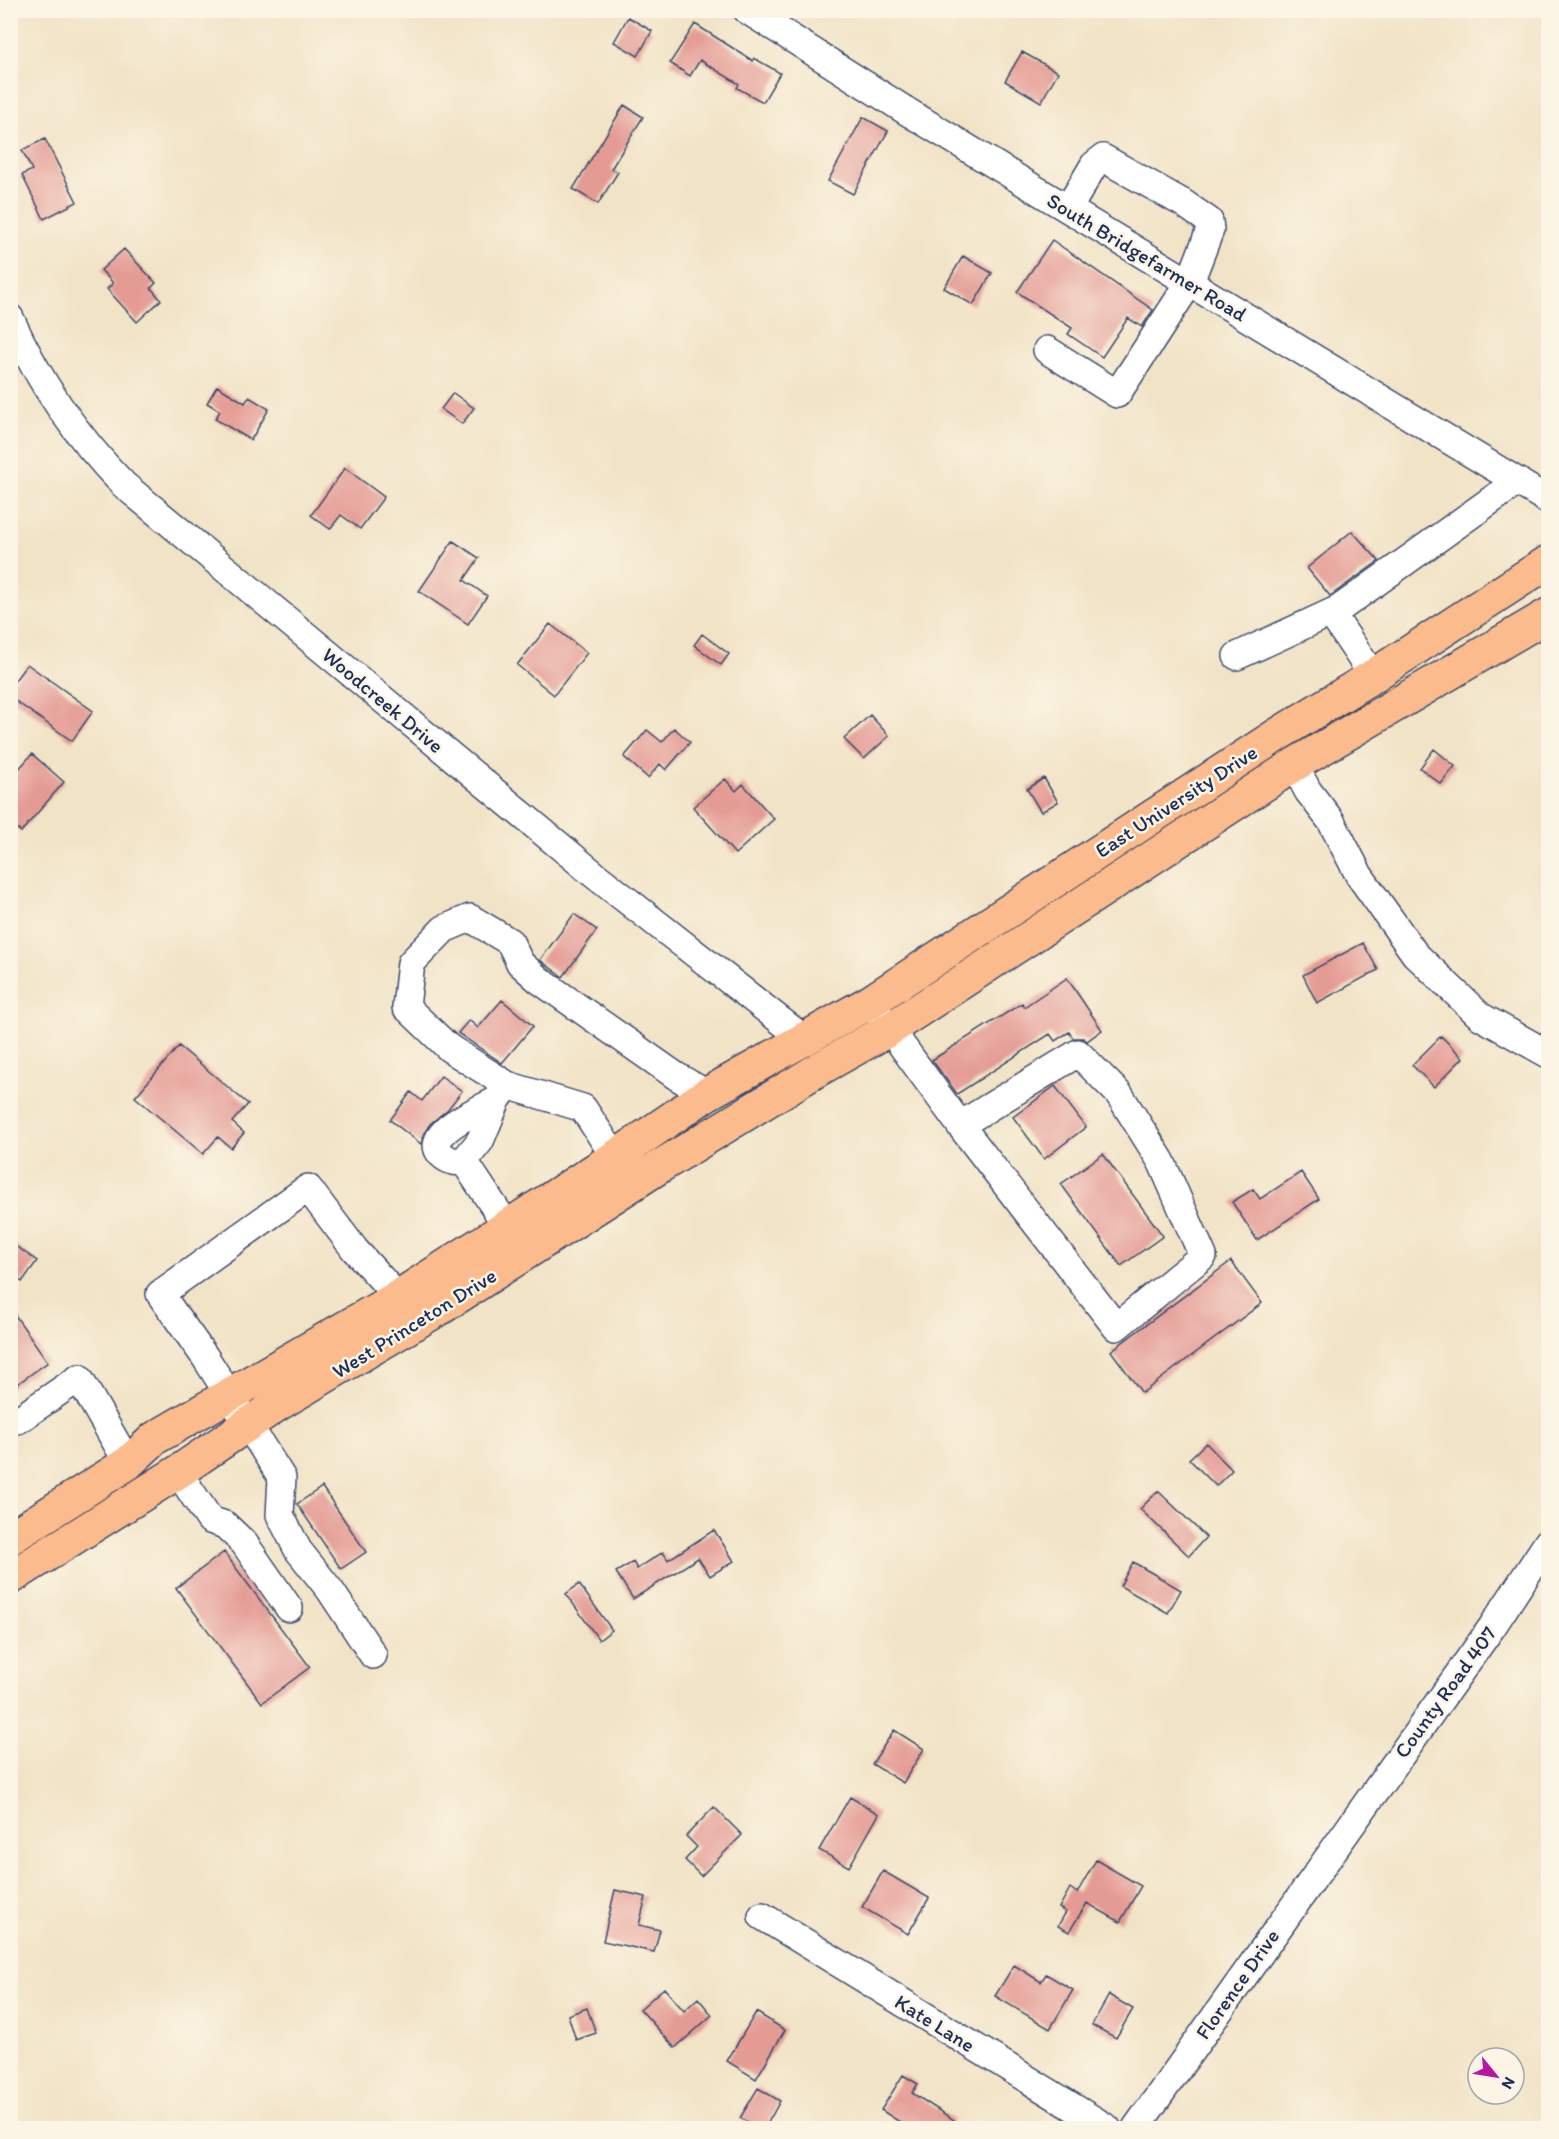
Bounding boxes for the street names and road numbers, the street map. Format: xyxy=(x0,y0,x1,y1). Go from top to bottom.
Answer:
street label: South Bridgefarmer Road xyxy=(1043,187,1252,327)
street label: Woodcreek Drive xyxy=(317,642,449,758)
street label: East University Drive xyxy=(1090,739,1262,863)
street label: West Princeton Drive xyxy=(327,1262,501,1384)
street label: County Road 407 xyxy=(1389,1621,1501,1763)
street label: Florence Drive xyxy=(1190,1924,1284,2044)
street label: Kate Lane xyxy=(890,1989,980,2057)

